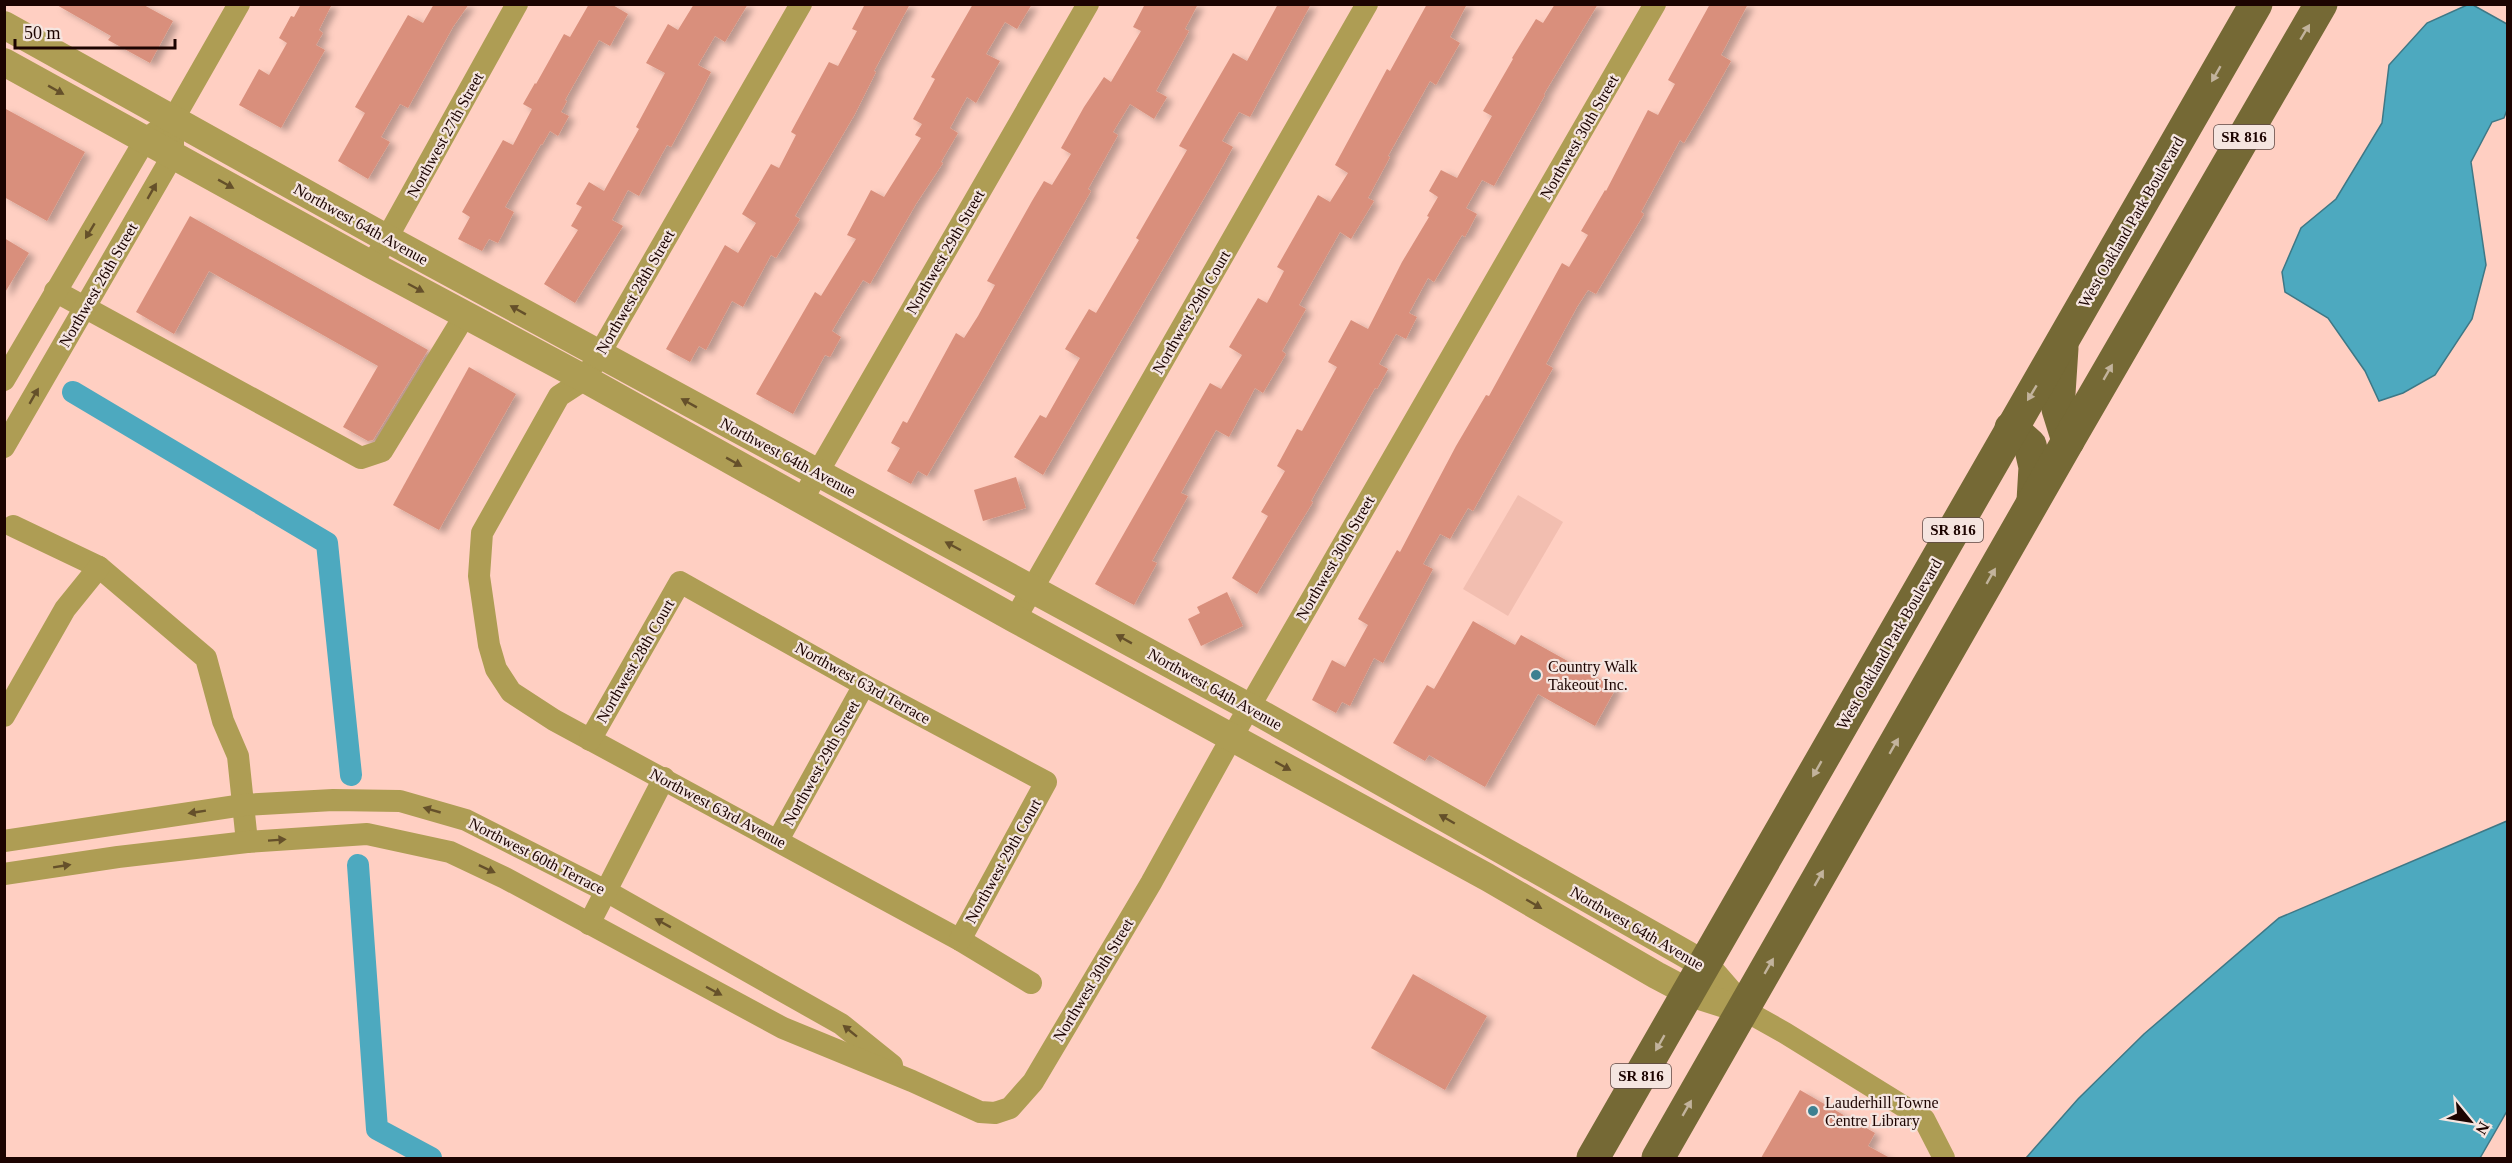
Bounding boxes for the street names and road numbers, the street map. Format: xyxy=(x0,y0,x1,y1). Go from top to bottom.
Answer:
street label: Northwest 27th Street xyxy=(404,69,487,201)
street label: Northwest 30th Street xyxy=(1537,71,1622,202)
road number: SR 816 xyxy=(2214,125,2274,149)
street label: West Oakland Park Boulevard xyxy=(2075,134,2187,310)
street label: Northwest 64th Avenue xyxy=(291,180,431,268)
street label: Northwest 29th Street xyxy=(903,186,988,317)
street label: Northwest 26th Street xyxy=(56,219,141,350)
street label: Northwest 28th Street xyxy=(593,226,678,357)
street label: Northwest 29th Court xyxy=(1149,247,1234,377)
street label: Northwest 64th Avenue xyxy=(717,414,859,500)
street label: Northwest 30th Street xyxy=(1293,492,1378,623)
road number: SR 816 xyxy=(1923,518,1983,542)
street label: West Oakland Park Boulevard xyxy=(1833,556,1945,732)
street label: Northwest 28th Court xyxy=(593,596,678,726)
street label: Northwest 63rd Terrace xyxy=(793,639,933,727)
street label: Northwest 64th Avenue xyxy=(1145,645,1285,733)
street label: Northwest 29th Street xyxy=(780,697,863,829)
street label: Northwest 63rd Avenue xyxy=(647,765,789,851)
street label: Northwest 29th Court xyxy=(962,795,1045,926)
street label: Northwest 60th Terrace xyxy=(466,814,608,898)
street label: Northwest 64th Avenue xyxy=(1567,883,1707,973)
street label: Northwest 30th Street xyxy=(1050,915,1137,1045)
road number: SR 816 xyxy=(1611,1064,1671,1088)

